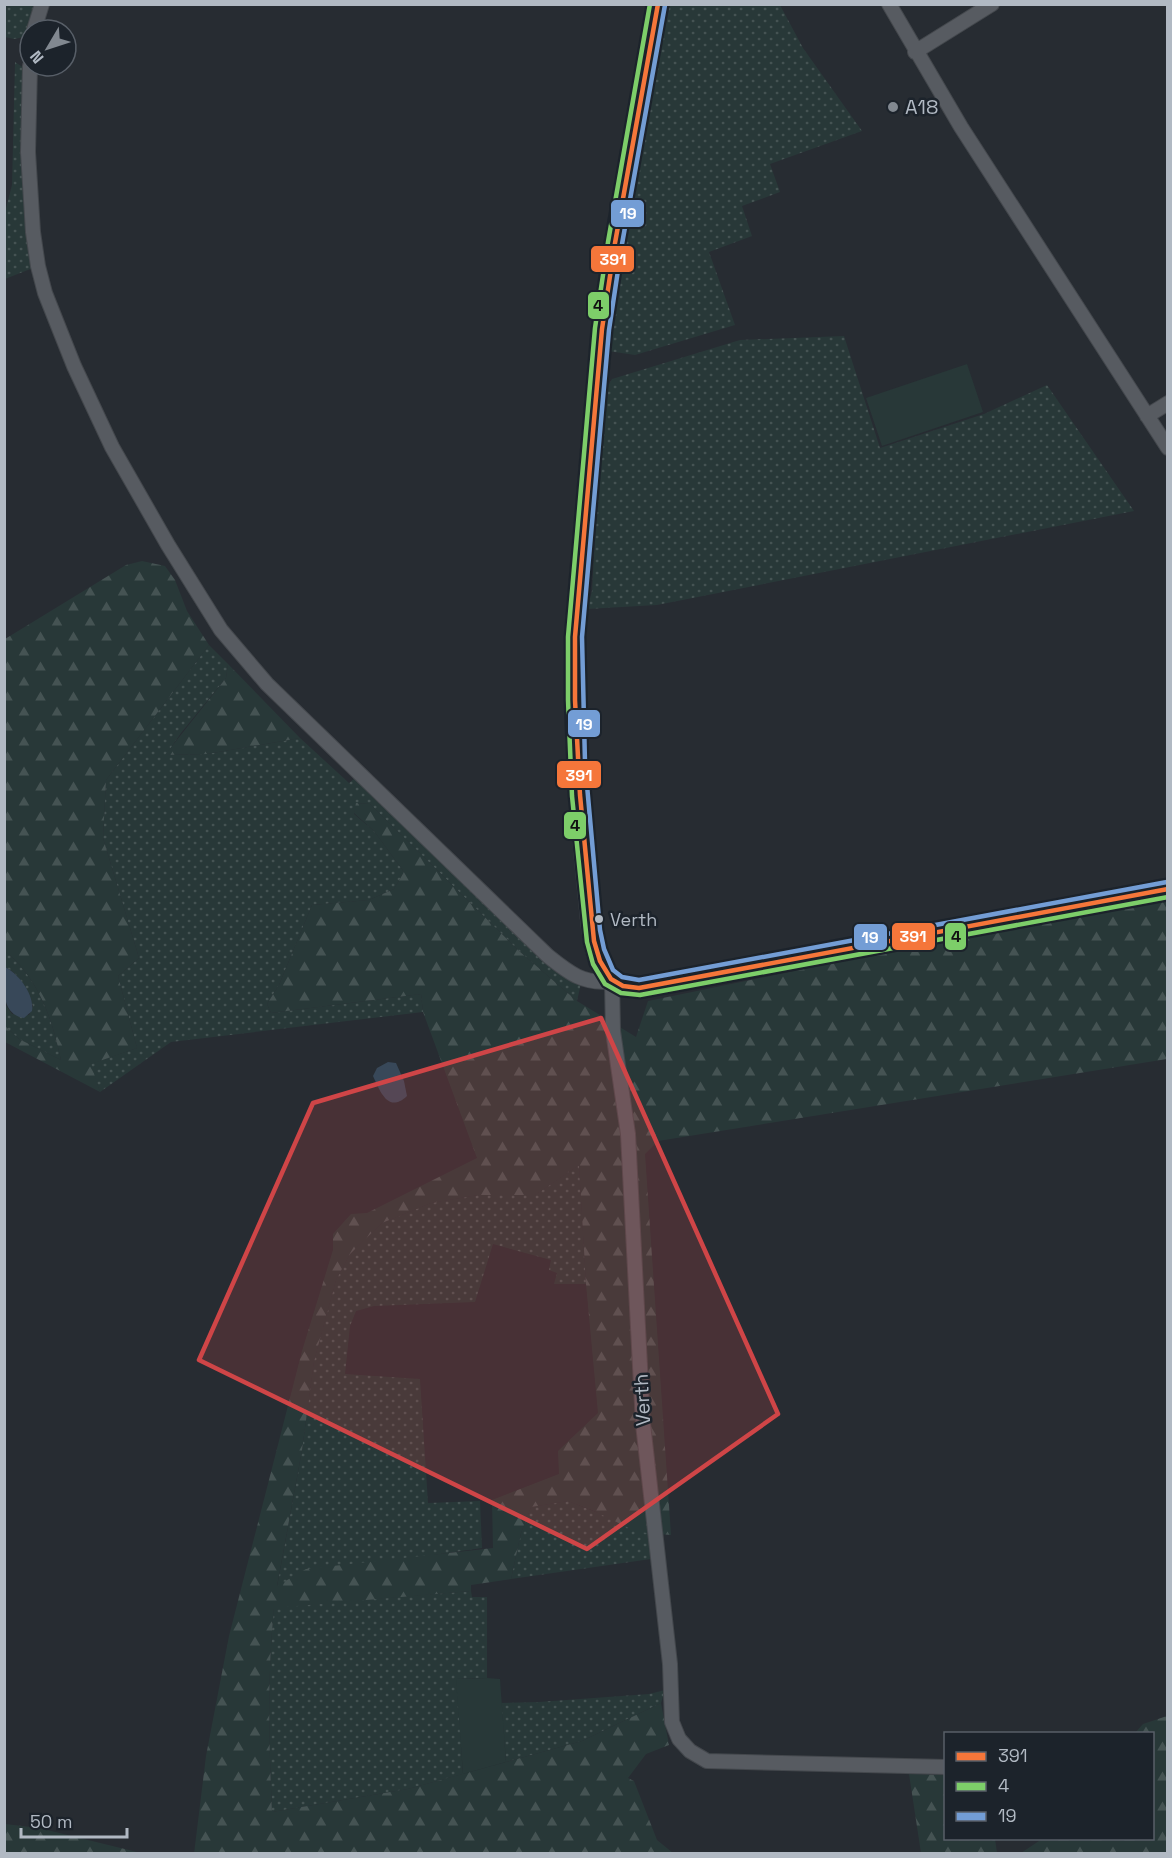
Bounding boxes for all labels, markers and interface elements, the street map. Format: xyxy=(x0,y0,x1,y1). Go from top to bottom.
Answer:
north arrow xyxy=(18,18,78,78)
text: N xyxy=(25,46,48,68)
place label: A18 xyxy=(905,94,938,120)
marker: A18 xyxy=(886,100,900,114)
line badge: 19 xyxy=(610,199,645,228)
text: 19 xyxy=(619,203,637,224)
line badge: 391 xyxy=(590,245,635,273)
text: 391 xyxy=(600,249,626,270)
line badge: 4 xyxy=(587,291,610,320)
text: 4 xyxy=(593,295,603,316)
line badge: 19 xyxy=(567,709,601,738)
text: 19 xyxy=(575,714,593,735)
line badge: 391 xyxy=(556,760,602,789)
text: 391 xyxy=(566,765,592,786)
line badge: 4 xyxy=(563,811,587,840)
text: 4 xyxy=(570,815,580,836)
place label: Verth xyxy=(610,908,657,931)
marker: Verth xyxy=(593,913,605,925)
line badge: 391 xyxy=(891,922,936,951)
line badge: 4 xyxy=(944,922,967,951)
line badge: 19 xyxy=(853,923,888,951)
text: 391 xyxy=(900,926,926,947)
text: 4 xyxy=(951,926,961,947)
text: 19 xyxy=(861,927,879,948)
street label: Verth xyxy=(628,1373,656,1427)
legend xyxy=(944,1732,1154,1840)
text: 391 xyxy=(998,1744,1027,1767)
text: 4 xyxy=(998,1774,1009,1797)
scale bar xyxy=(21,1801,128,1839)
text: 19 xyxy=(998,1804,1017,1827)
text: 50 m xyxy=(30,1810,72,1833)

